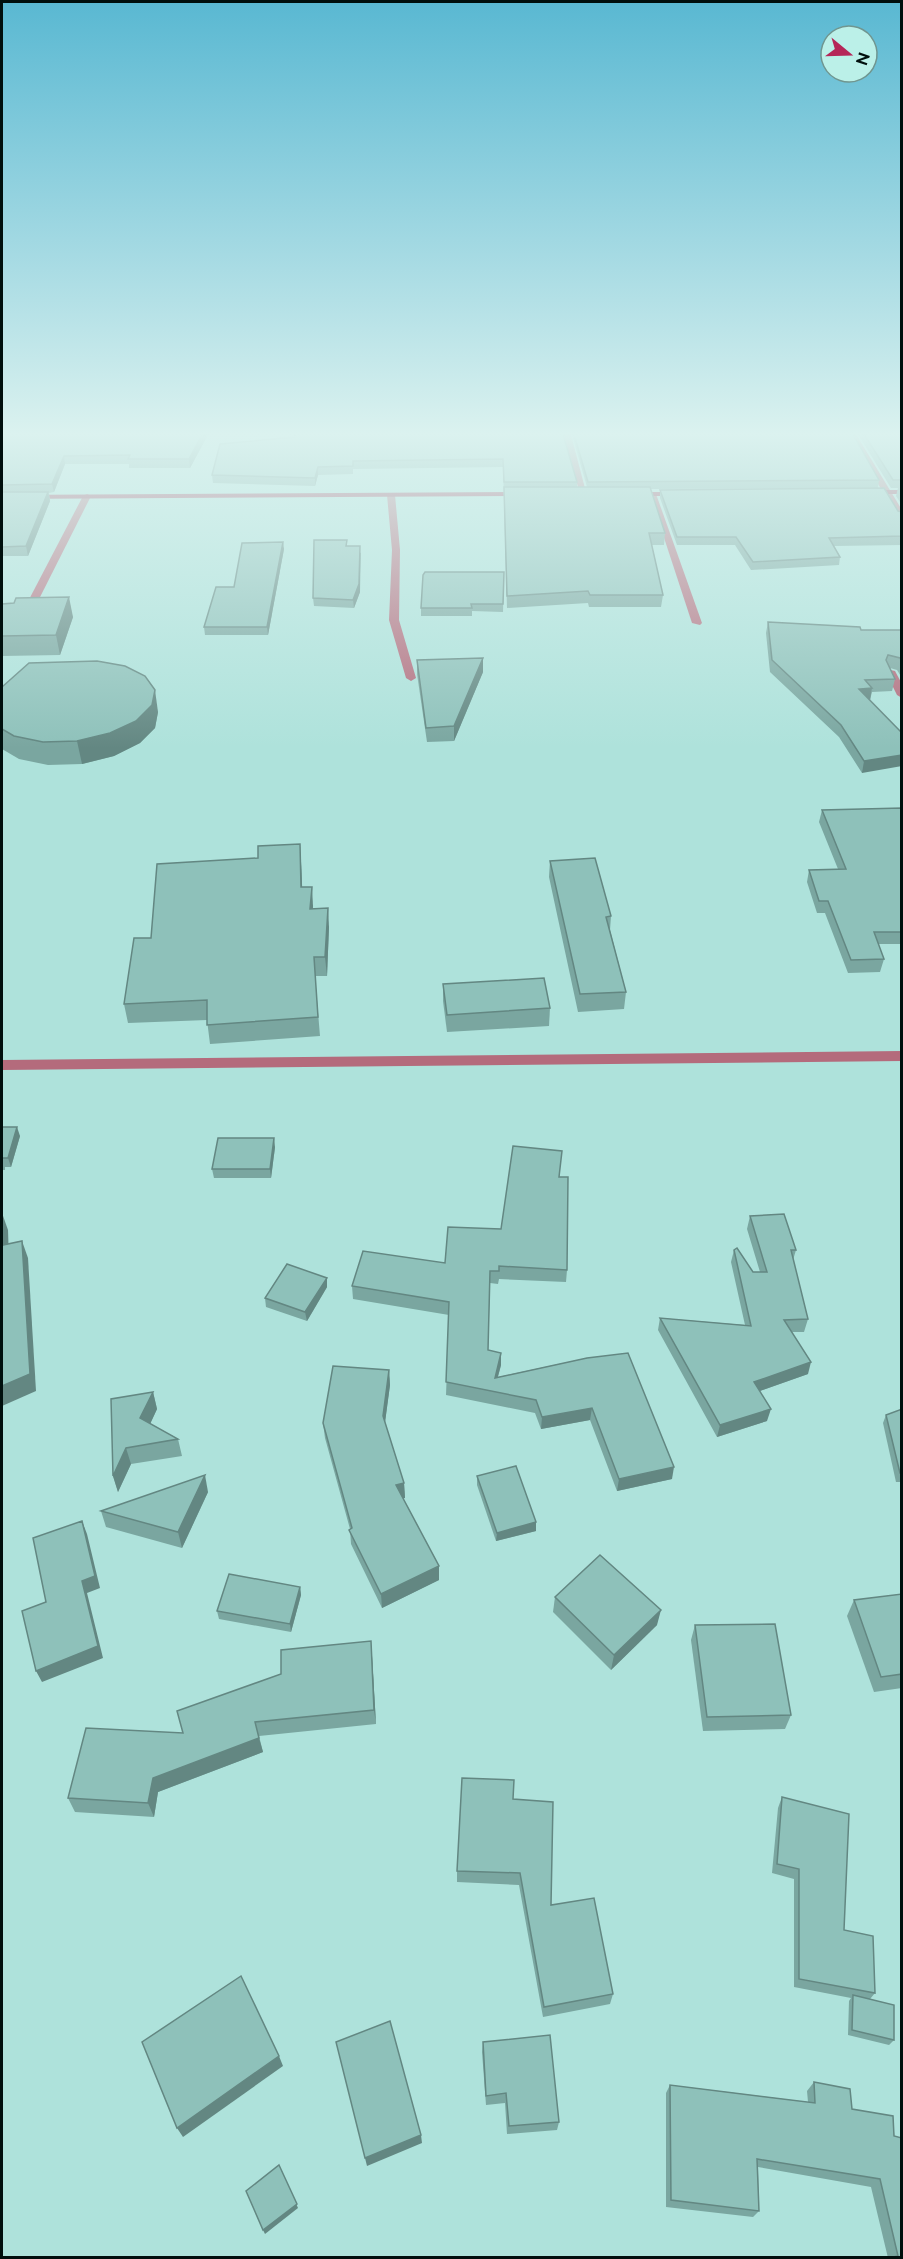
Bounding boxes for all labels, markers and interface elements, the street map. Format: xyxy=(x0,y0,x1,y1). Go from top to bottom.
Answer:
north arrow xyxy=(819,24,879,84)
text: N xyxy=(852,50,874,68)

